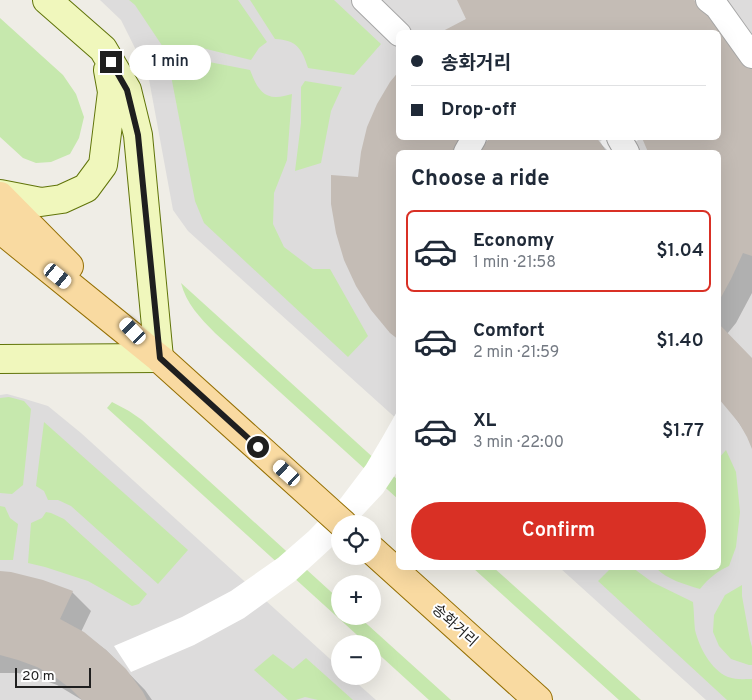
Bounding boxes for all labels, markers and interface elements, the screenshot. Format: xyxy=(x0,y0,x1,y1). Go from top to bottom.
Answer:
callout: 1 min xyxy=(128,44,211,80)
route end xyxy=(100,51,122,73)
text: 1 min xyxy=(151,52,189,72)
text: 송화거리 xyxy=(441,52,511,76)
text: Drop-off xyxy=(441,98,516,122)
text: Choose a ride xyxy=(411,166,549,193)
icon: car xyxy=(413,229,458,274)
text: Economy xyxy=(473,229,554,253)
text: $1.04 xyxy=(656,239,704,263)
text: 1 min · 21:58 xyxy=(473,253,556,273)
car xyxy=(41,261,74,291)
car xyxy=(117,315,148,347)
icon: car xyxy=(413,319,458,364)
text: Comfort xyxy=(473,319,545,343)
text: $1.40 xyxy=(656,329,704,353)
text: 2 min · 21:59 xyxy=(473,343,559,363)
icon: car xyxy=(413,409,458,454)
text: XL xyxy=(473,409,496,433)
text: $1.77 xyxy=(662,419,704,443)
text: 3 min · 22:00 xyxy=(473,433,564,453)
route start xyxy=(247,436,269,458)
car xyxy=(270,457,303,489)
button: Confirm xyxy=(411,502,706,560)
map controls xyxy=(331,515,381,685)
button: locate xyxy=(331,515,381,565)
button: + xyxy=(331,575,381,625)
street label: 송화거리 xyxy=(427,601,481,652)
button: − xyxy=(331,635,381,685)
scale bar xyxy=(15,665,91,688)
text: 20 m xyxy=(22,668,55,685)

